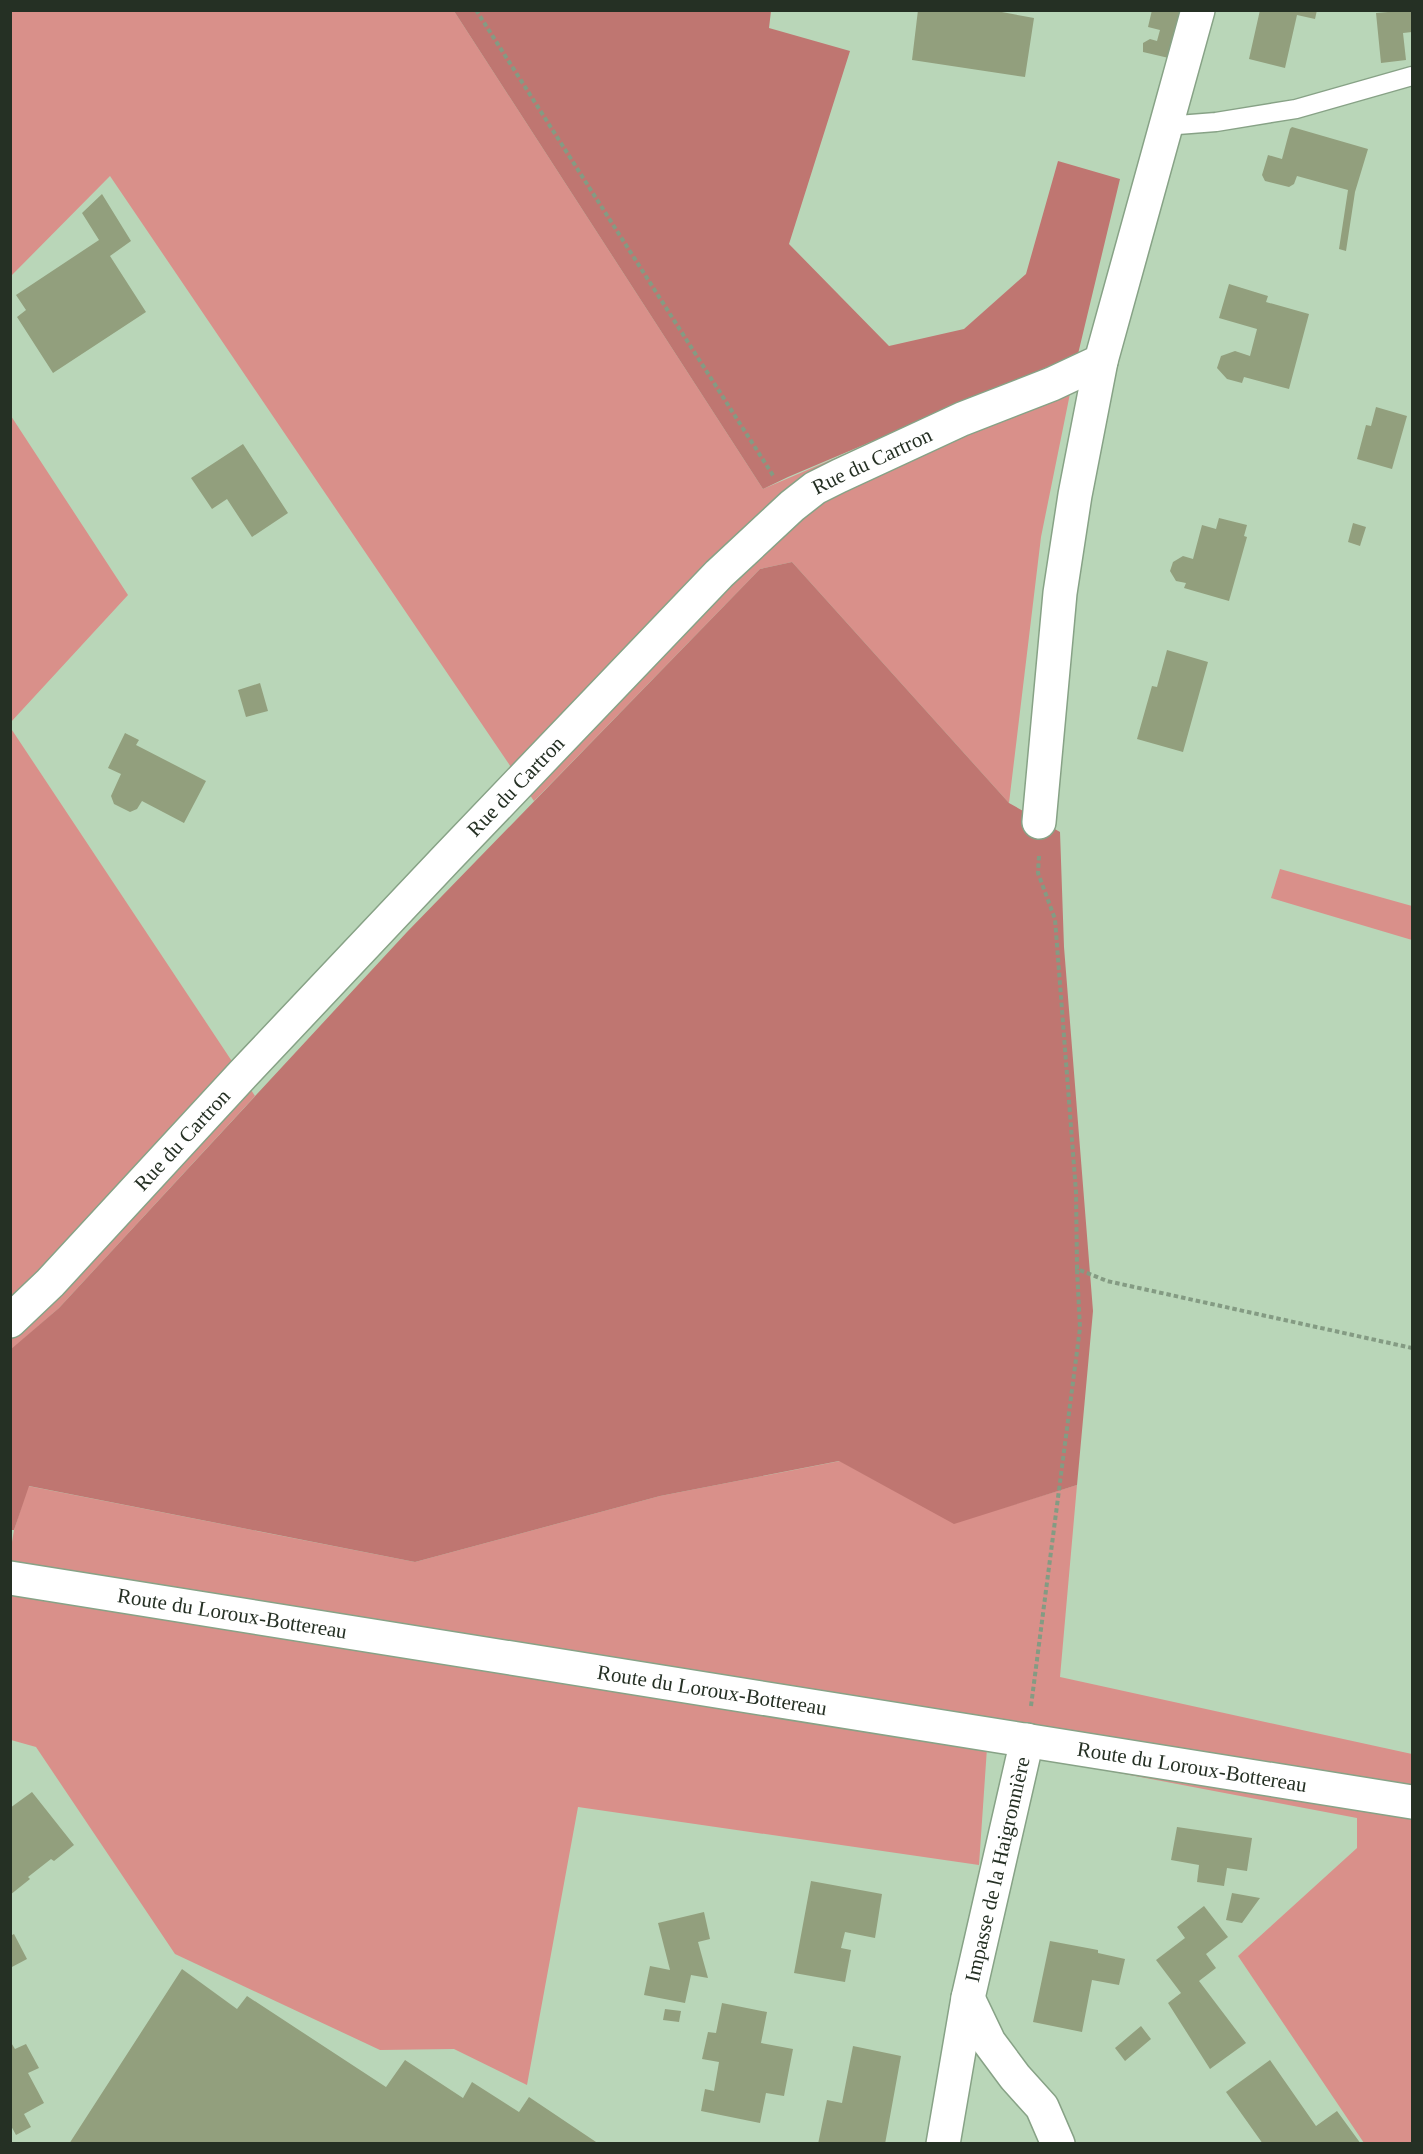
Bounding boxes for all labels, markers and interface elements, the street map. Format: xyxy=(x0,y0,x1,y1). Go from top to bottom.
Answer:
street label: Rue du Cartron xyxy=(808,422,936,500)
street label: Rue du Cartron xyxy=(462,731,569,841)
street label: Rue du Cartron xyxy=(129,1084,235,1196)
street label: Route du Loroux-Bottereau xyxy=(116,1583,349,1644)
street label: Route du Loroux-Bottereau xyxy=(596,1660,829,1720)
street label: Route du Loroux-Bottereau xyxy=(1075,1737,1309,1797)
street label: Impasse de la Haigronnière xyxy=(960,1754,1035,1984)

